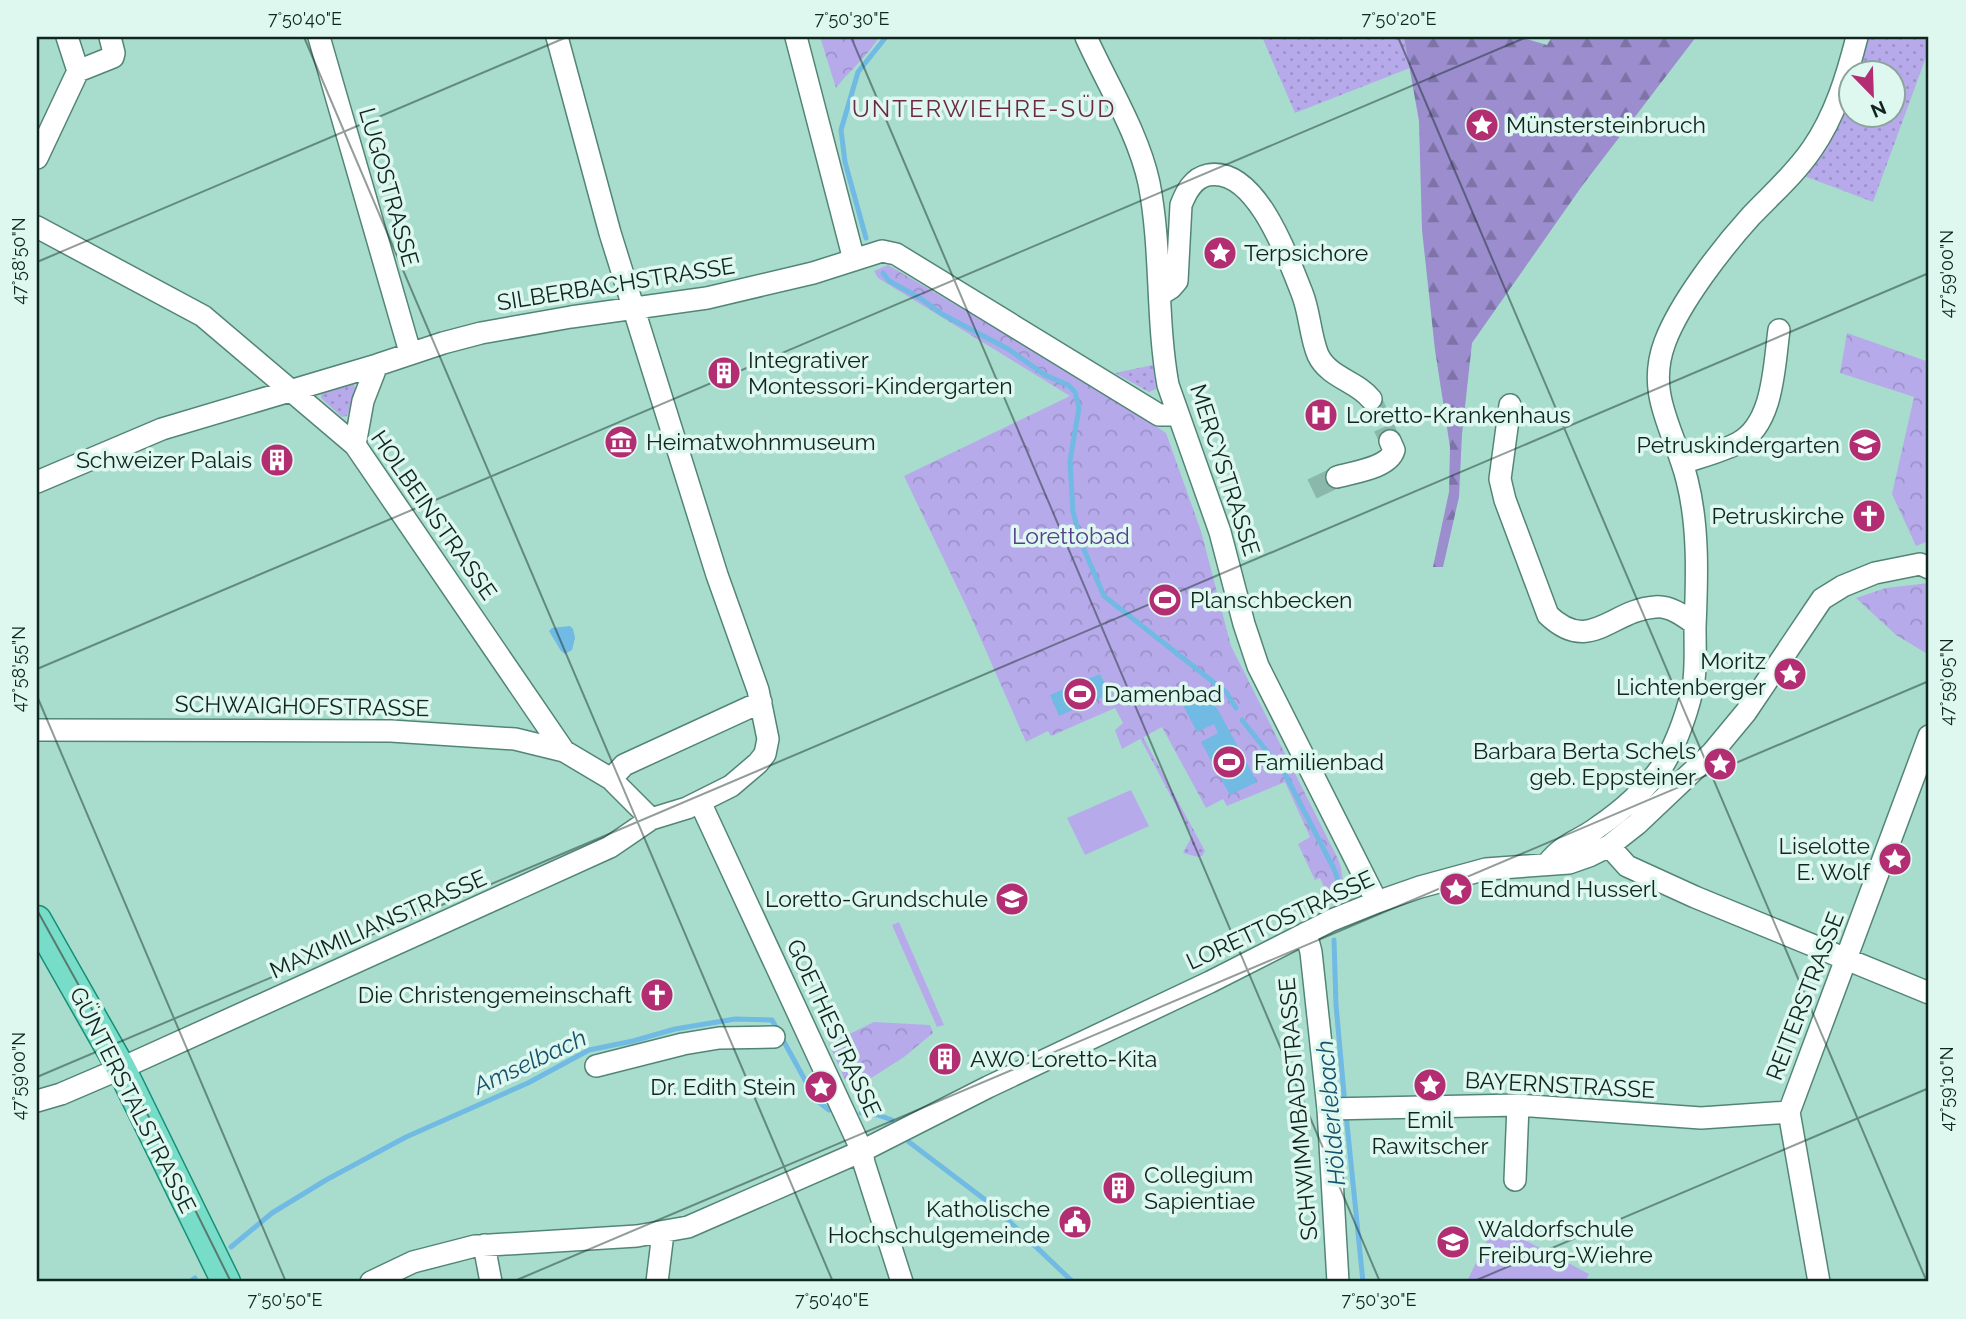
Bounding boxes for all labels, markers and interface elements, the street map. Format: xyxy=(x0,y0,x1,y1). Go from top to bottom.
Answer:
text: 7°50'40"E xyxy=(268,8,342,29)
text: 7°50'30"E xyxy=(814,8,890,29)
text: 7°50'20"E xyxy=(1362,8,1436,29)
north arrow xyxy=(1836,60,1906,130)
district label: UNTERWIEHRE-SÜD xyxy=(852,94,1116,123)
text: N xyxy=(1868,97,1890,123)
street label: LUGOSTRASSE xyxy=(354,104,425,269)
place icon: Münstersteinbruch xyxy=(1463,106,1501,144)
place label: Münstersteinbruch xyxy=(1506,111,1706,138)
text: 47°58'50"N xyxy=(8,217,29,305)
text: 47°59'00"N xyxy=(1936,230,1957,318)
place icon: Terpsichore xyxy=(1201,234,1239,272)
place label: Terpsichore xyxy=(1244,239,1368,266)
street label: SILBERBACHSTRASSE xyxy=(495,251,737,316)
place label: Integrativer Montessori-Kindergarten xyxy=(748,346,1013,399)
building icon: Integrativer Montessori-Kindergarten xyxy=(705,354,743,392)
street label: MERCYSTRASSE xyxy=(1185,380,1266,559)
hospital icon: Loretto-Krankenhaus xyxy=(1302,396,1340,434)
place label: Loretto-Krankenhaus xyxy=(1346,401,1571,428)
museum icon: Heimatwohnmuseum xyxy=(602,423,640,461)
street label: HOLBEINSTRASSE xyxy=(366,425,503,605)
school or university icon: Petruskindergarten xyxy=(1846,426,1884,464)
place label: Heimatwohnmuseum xyxy=(646,428,876,455)
place label: Petruskindergarten xyxy=(1637,431,1840,458)
building icon: Schweizer Palais xyxy=(258,441,296,479)
place label: Schweizer Palais xyxy=(76,446,252,473)
church icon: Petruskirche xyxy=(1850,497,1888,535)
place label: Petruskirche xyxy=(1712,502,1844,529)
park label: Lorettobad xyxy=(1012,522,1130,549)
sports icon: Planschbecken xyxy=(1146,581,1184,619)
place label: Planschbecken xyxy=(1190,586,1352,613)
text: 47°58'55"N xyxy=(8,626,29,712)
text: 47°59'05"N xyxy=(1936,638,1957,726)
place label: Moritz Lichtenberger xyxy=(1616,647,1766,700)
place icon: Moritz Lichtenberger xyxy=(1771,655,1809,693)
sports icon: Damenbad xyxy=(1061,675,1099,713)
place label: Damenbad xyxy=(1104,680,1222,707)
street label: SCHWAIGHOFSTRASSE xyxy=(174,690,430,721)
place label: Barbara Berta Schels geb. Eppsteiner xyxy=(1473,737,1696,790)
sports icon: Familienbad xyxy=(1210,743,1248,781)
place icon: Barbara Berta Schels geb. Eppsteiner xyxy=(1701,745,1739,783)
place label: Familienbad xyxy=(1254,748,1384,775)
place label: Liselotte E. Wolf xyxy=(1778,832,1871,885)
place icon: Liselotte E. Wolf xyxy=(1876,840,1914,878)
street label: MAXIMILIANSTRASSE xyxy=(265,864,490,984)
street label: LORETTOSTRASSE xyxy=(1182,864,1378,975)
place icon: Edmund Husserl xyxy=(1437,870,1475,908)
place label: Edmund Husserl xyxy=(1480,875,1658,902)
school or university icon: Loretto-Grundschule xyxy=(993,880,1031,918)
place label: Loretto-Grundschule xyxy=(765,885,988,912)
street label: REITERSTRASSE xyxy=(1760,908,1849,1084)
street label: GOETHESTRASSE xyxy=(781,935,887,1121)
church icon: Die Christengemeinschaft xyxy=(638,976,676,1014)
street label: SCHWIMMBADSTRASSE xyxy=(1273,976,1322,1242)
place label: Die Christengemeinschaft xyxy=(358,981,632,1008)
street label: GÜNTERSTALSTRASSE xyxy=(65,982,202,1217)
water label: Amselbach xyxy=(467,1023,591,1101)
text: 47°59'00"N xyxy=(8,1032,29,1120)
water label: Hölderlebach xyxy=(1310,1039,1351,1187)
building icon: AWO Loretto-Kita xyxy=(926,1040,964,1078)
place label: AWO Loretto-Kita xyxy=(970,1045,1157,1072)
text: 47°59'10"N xyxy=(1936,1046,1957,1132)
place icon: Emil Rawitscher xyxy=(1411,1066,1449,1104)
street label: BAYERNSTRASSE xyxy=(1464,1066,1656,1103)
place icon: Dr. Edith Stein xyxy=(802,1068,840,1106)
place label: Dr. Edith Stein xyxy=(650,1073,796,1100)
place label: Emil Rawitscher xyxy=(1371,1106,1489,1159)
place label: Collegium Sapientiae xyxy=(1144,1161,1255,1214)
building icon: Collegium Sapientiae xyxy=(1100,1169,1138,1207)
place label: Katholische Hochschulgemeinde xyxy=(828,1195,1050,1248)
public building icon: Katholische Hochschulgemeinde xyxy=(1056,1203,1094,1241)
place label: Waldorfschule Freiburg-Wiehre xyxy=(1478,1215,1653,1268)
school or university icon: Waldorfschule Freiburg-Wiehre xyxy=(1434,1223,1472,1261)
text: 7°50'50"E xyxy=(247,1289,323,1310)
text: 7°50'40"E xyxy=(795,1289,869,1310)
text: 7°50'30"E xyxy=(1341,1289,1417,1310)

